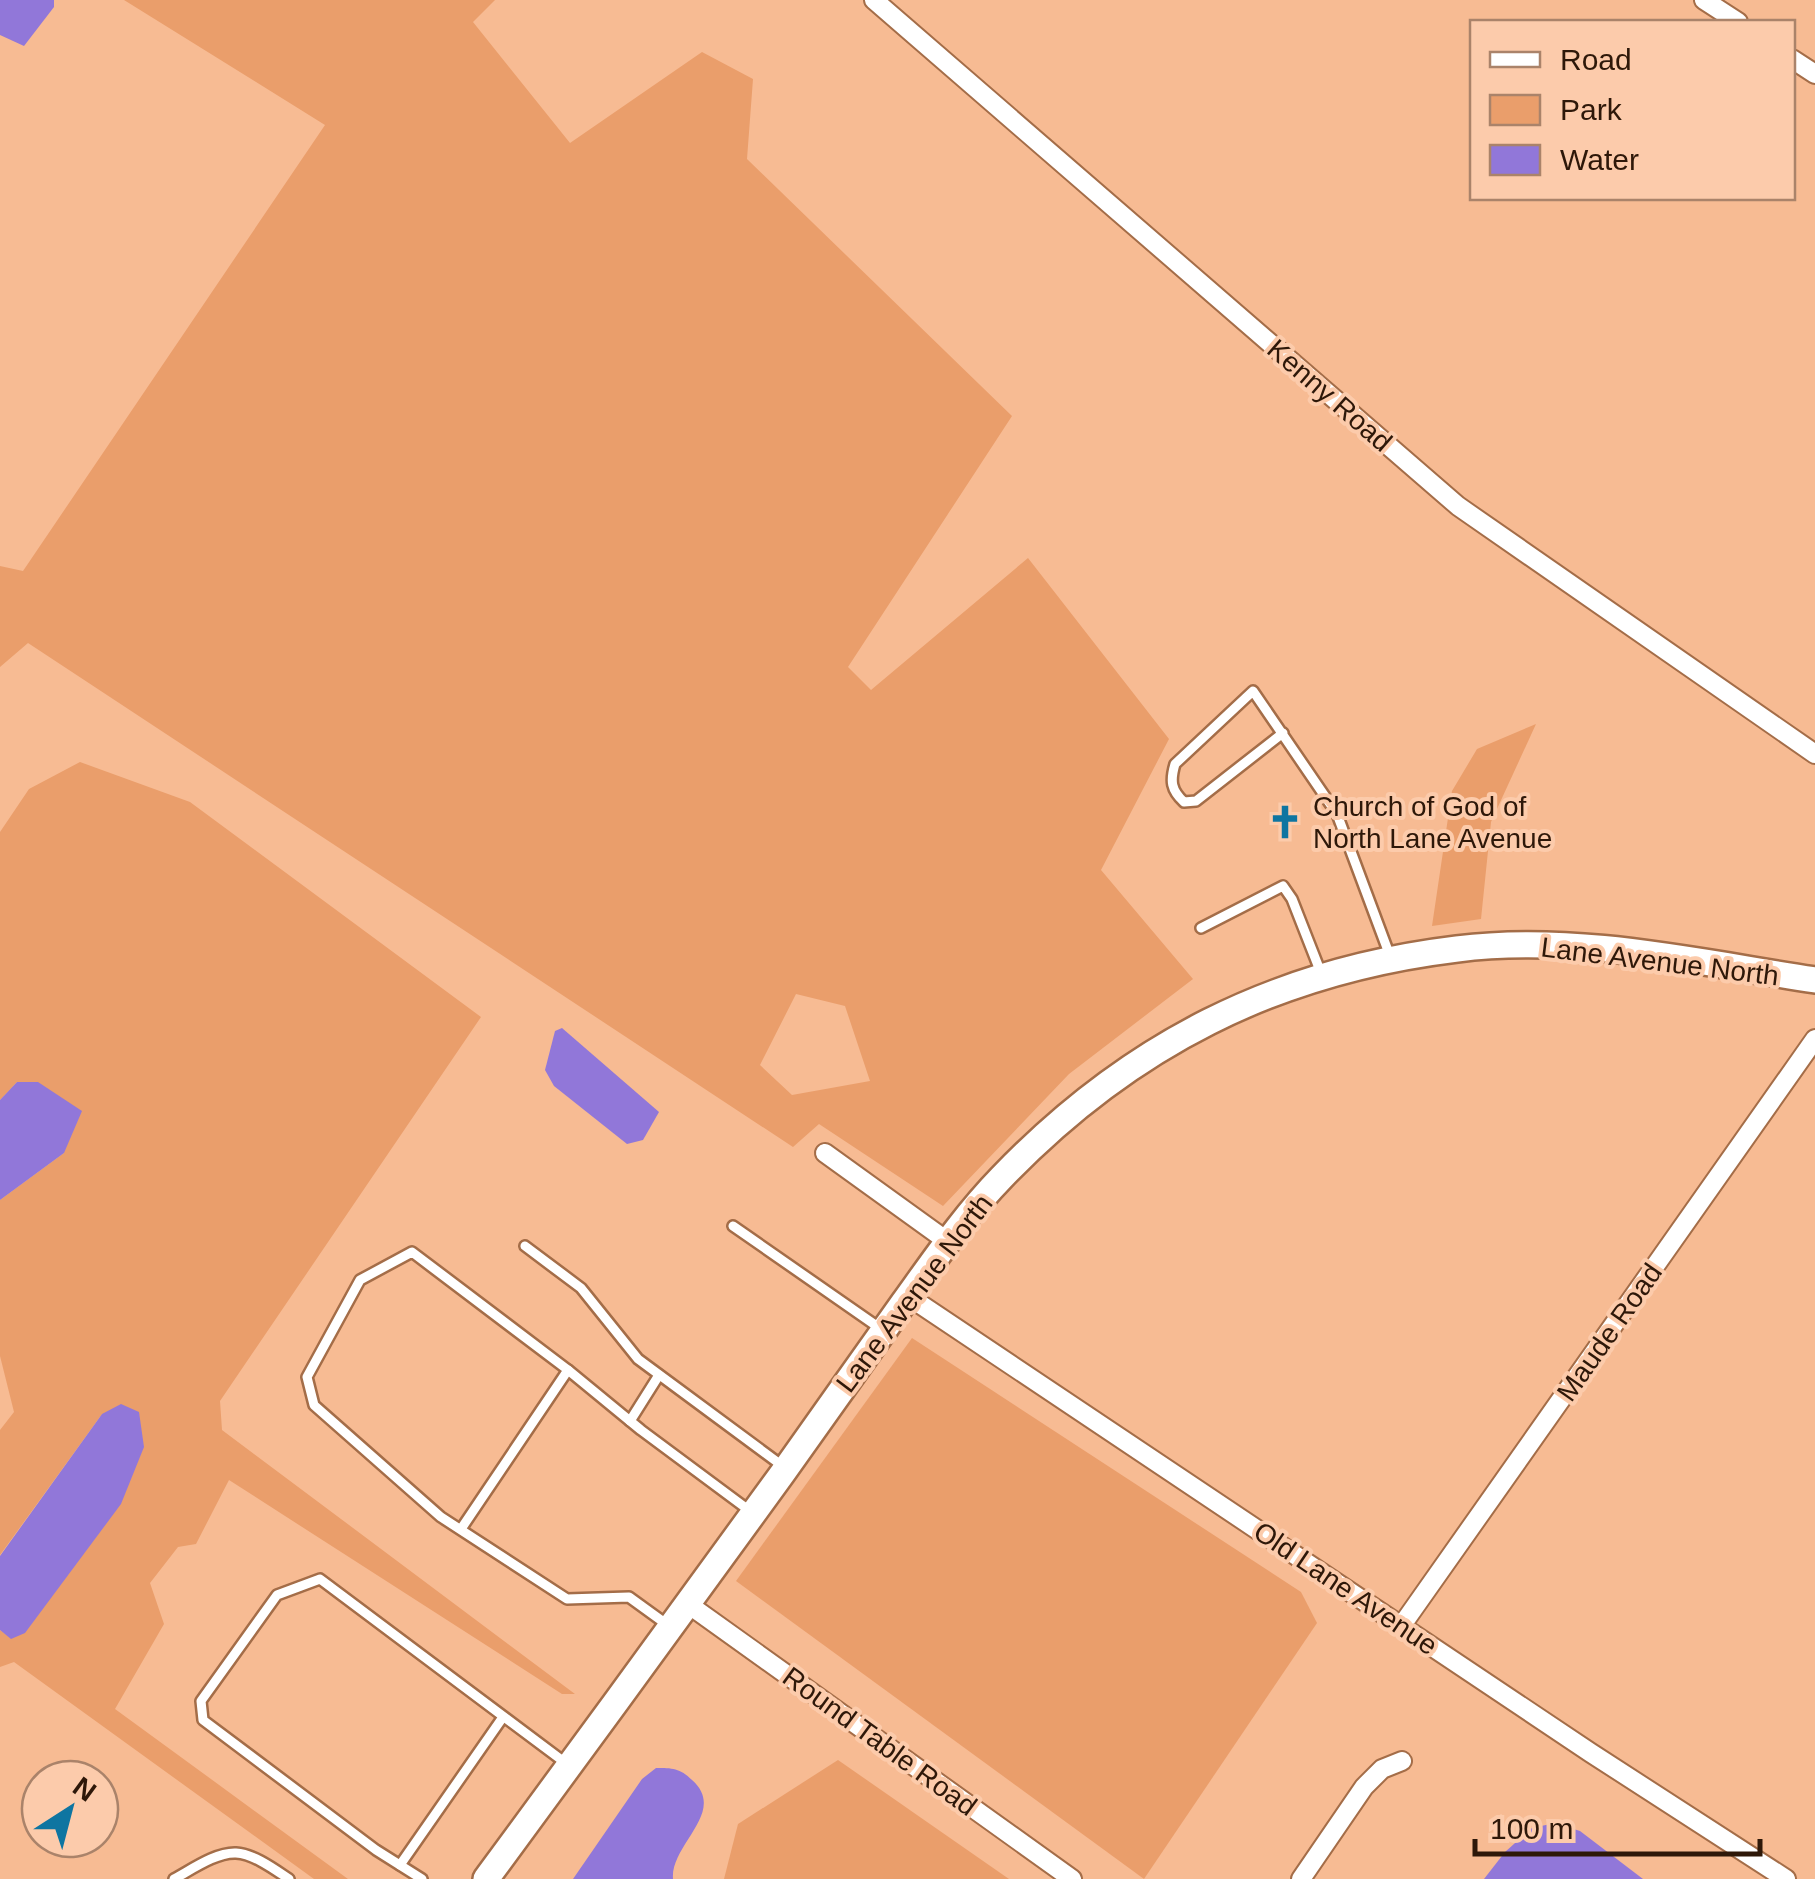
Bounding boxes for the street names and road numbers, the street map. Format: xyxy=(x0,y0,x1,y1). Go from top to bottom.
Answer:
street label: Kenny Road xyxy=(1261,333,1398,458)
street label: Lane Avenue North xyxy=(1539,932,1781,991)
street label: Lane Avenue North xyxy=(830,1188,999,1398)
street label: Maude Road xyxy=(1551,1258,1668,1407)
street label: Old Lane Avenue xyxy=(1248,1516,1443,1661)
street label: Round Table Road xyxy=(777,1661,982,1822)

